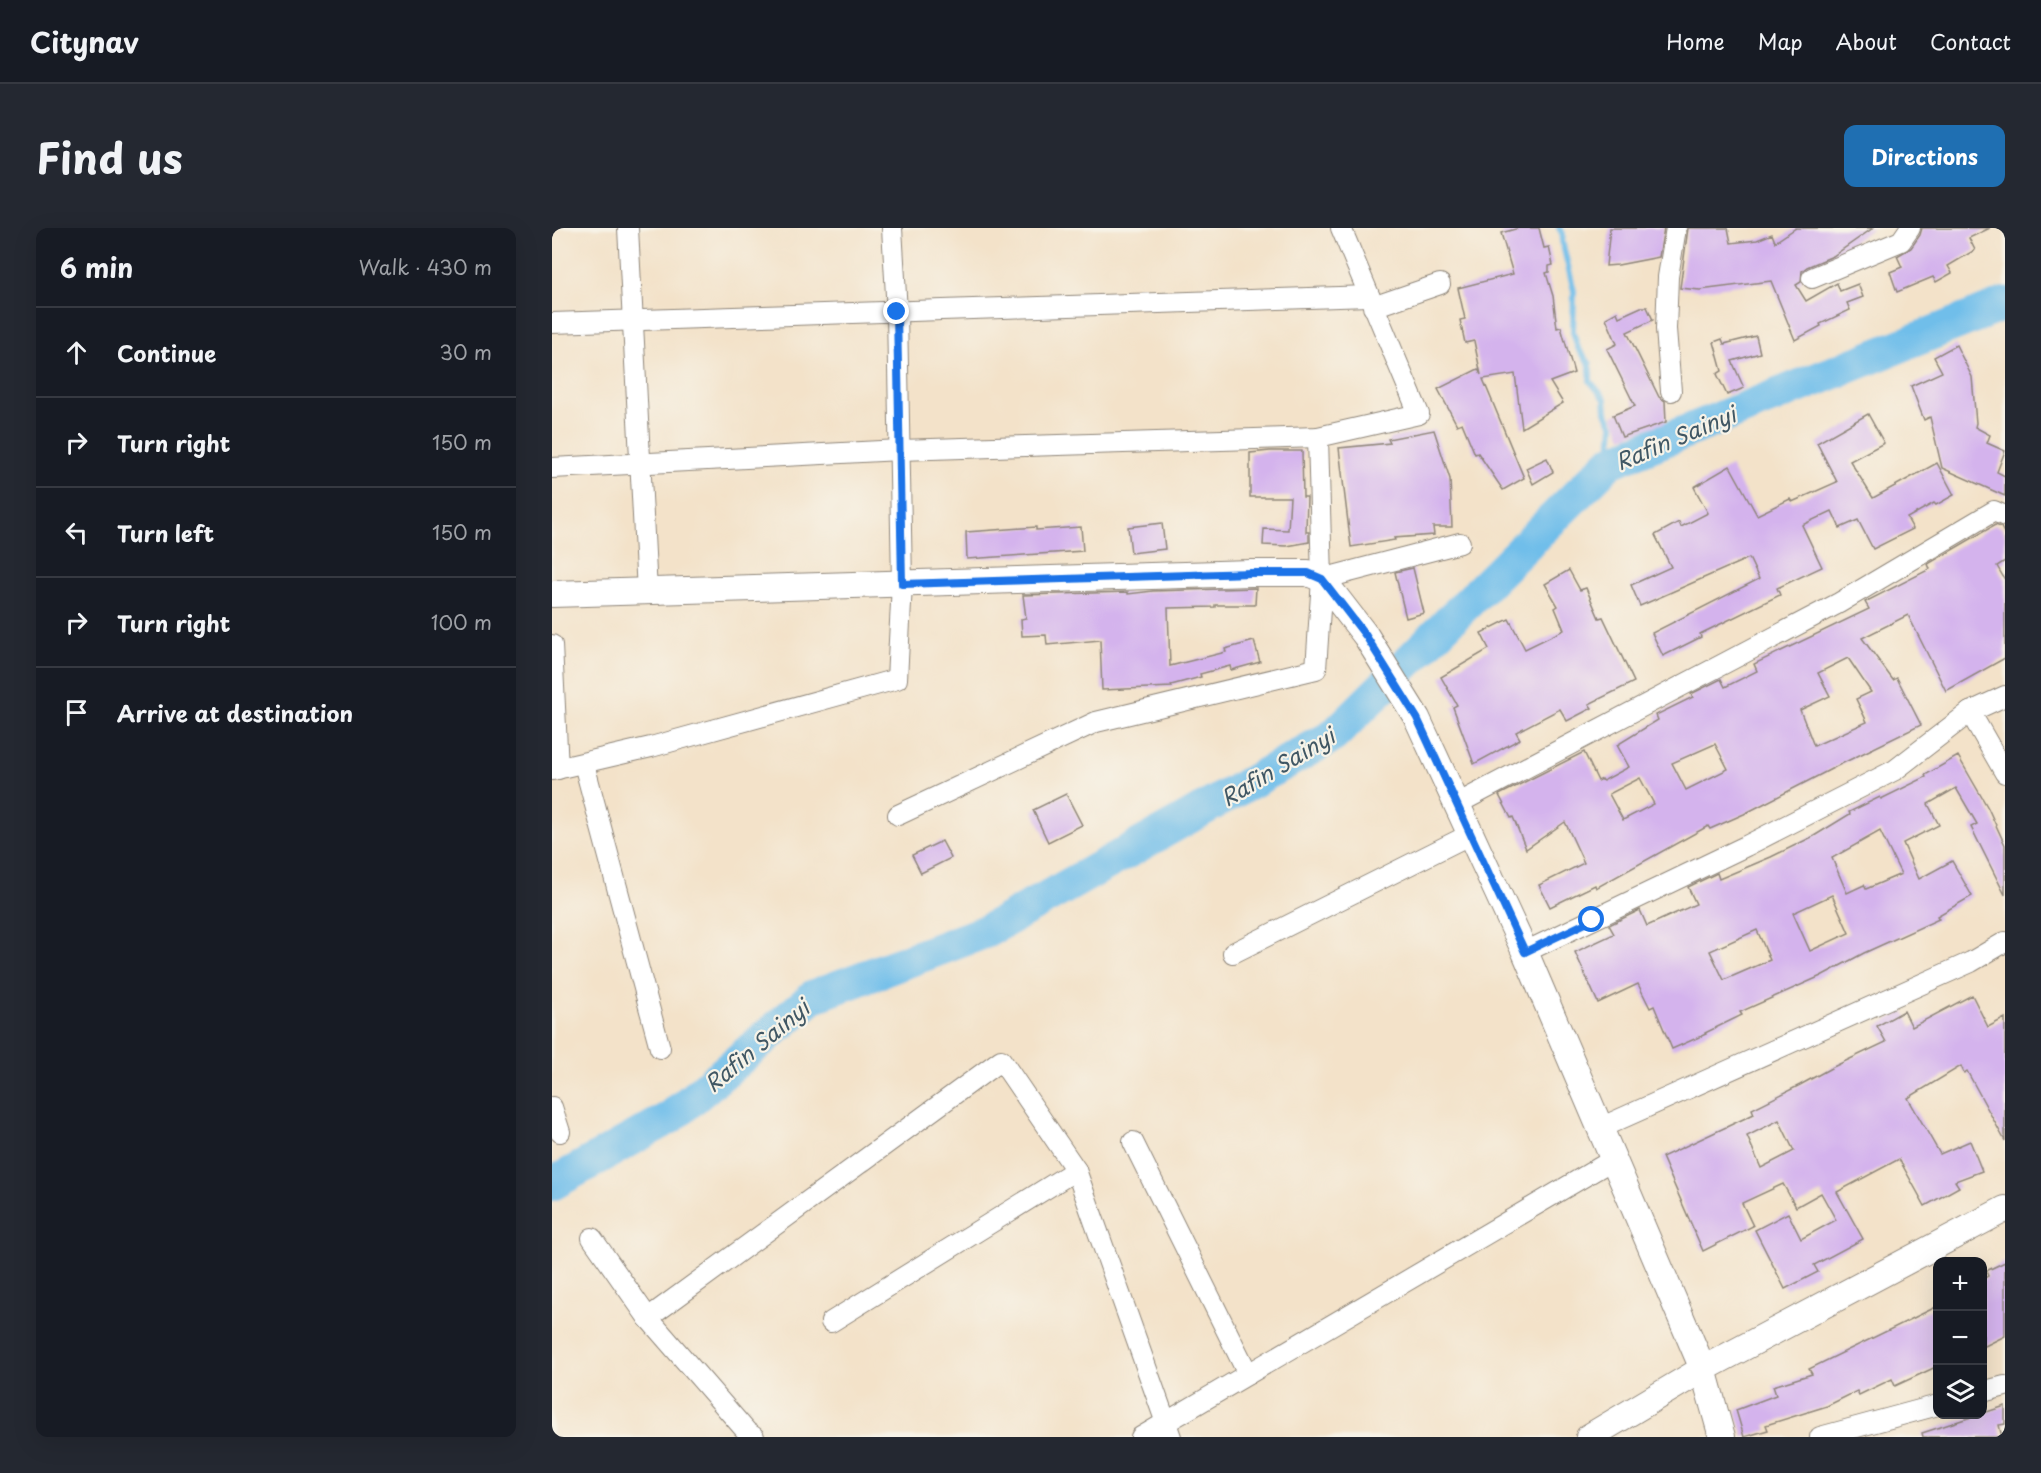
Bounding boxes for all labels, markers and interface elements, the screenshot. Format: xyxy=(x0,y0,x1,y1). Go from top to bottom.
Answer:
text: Citynav xyxy=(30,20,139,63)
text: Home xyxy=(1666,25,1725,57)
text: Map xyxy=(1758,25,1803,57)
text: About xyxy=(1836,25,1897,57)
text: Contact xyxy=(1930,25,2011,57)
text: Find us xyxy=(36,125,183,188)
button: Directions xyxy=(1844,125,2005,187)
text: 6 min xyxy=(60,248,133,287)
text: Walk · 430 m xyxy=(359,252,492,282)
route end xyxy=(883,298,909,324)
icon: ahead xyxy=(60,336,93,369)
text: Continue xyxy=(117,336,216,369)
text: 30 m xyxy=(439,337,492,367)
water label: Rafin Sainyi xyxy=(1610,396,1743,477)
icon: right xyxy=(60,426,93,459)
text: Turn right xyxy=(117,426,230,459)
text: 150 m xyxy=(432,427,492,457)
icon: left xyxy=(60,516,93,549)
text: Turn left xyxy=(117,516,214,549)
text: 150 m xyxy=(432,517,492,547)
icon: right xyxy=(60,606,93,639)
text: Turn right xyxy=(117,606,230,639)
text: 100 m xyxy=(431,607,492,637)
icon: arrive xyxy=(60,696,93,729)
text: Arrive at destination xyxy=(117,696,353,729)
water label: Rafin Sainyi xyxy=(1214,717,1343,813)
route start xyxy=(1578,906,1604,932)
water label: Rafin Sainyi xyxy=(696,989,818,1099)
map controls xyxy=(1933,1257,1987,1419)
button: + xyxy=(1933,1257,1987,1311)
button: − xyxy=(1933,1311,1987,1365)
button: layers xyxy=(1933,1365,1987,1419)

